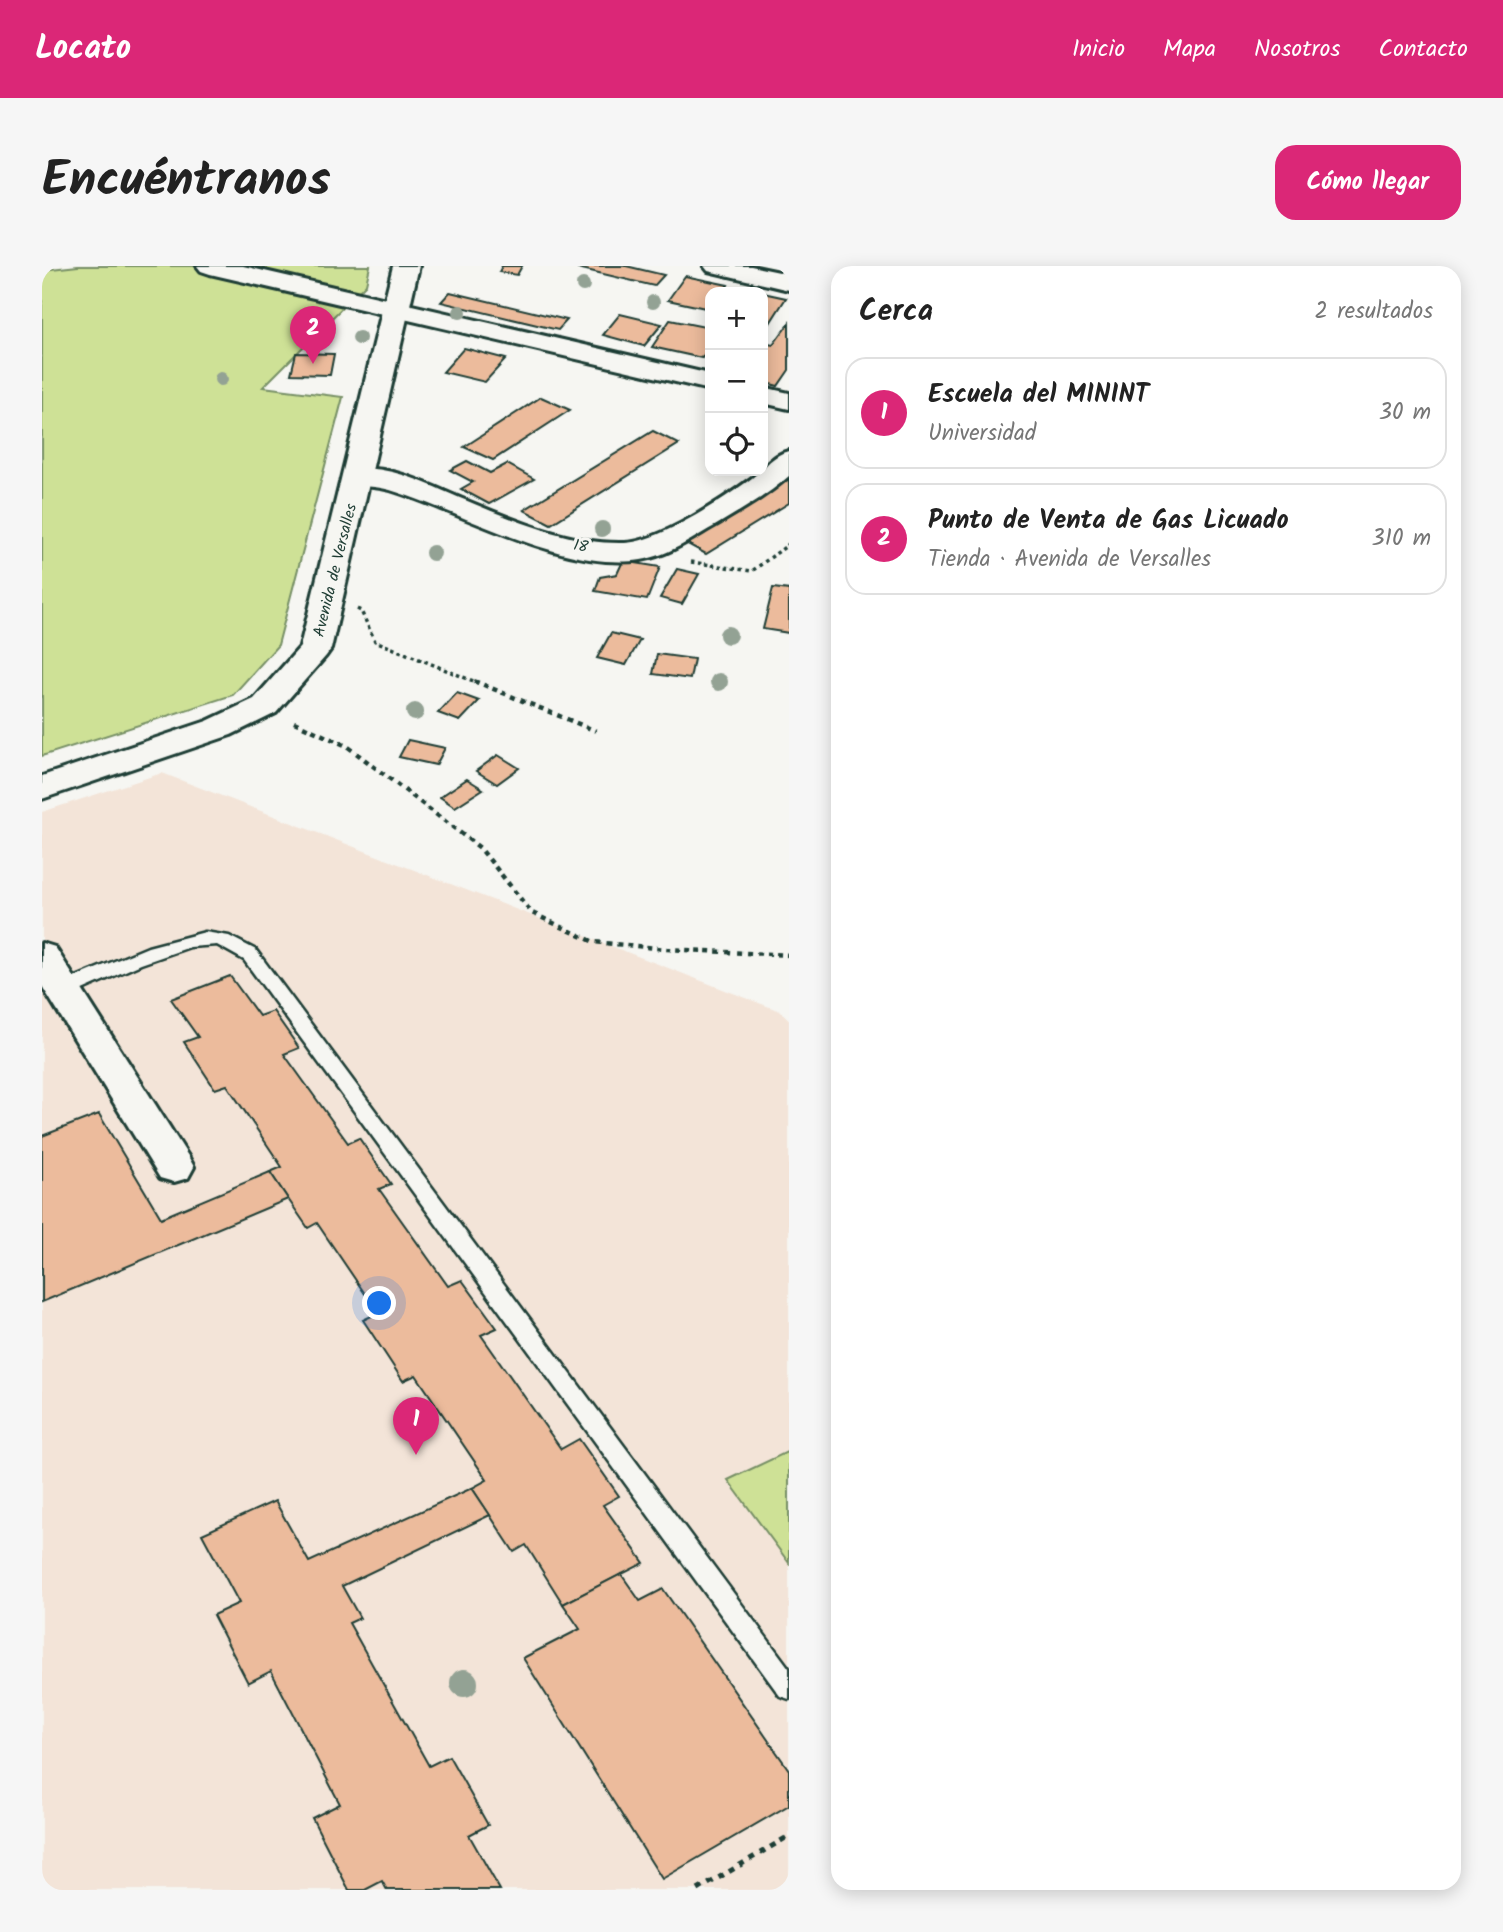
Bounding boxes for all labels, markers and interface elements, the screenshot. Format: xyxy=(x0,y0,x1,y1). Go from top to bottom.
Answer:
text: Locato xyxy=(35,23,131,76)
text: Inicio xyxy=(1072,30,1125,69)
text: Mapa xyxy=(1163,30,1216,69)
text: Nosotros xyxy=(1254,30,1341,69)
text: Contacto xyxy=(1379,30,1468,69)
text: Encuéntranos xyxy=(42,143,331,221)
button: Cómo llegar xyxy=(1275,145,1461,220)
map controls xyxy=(705,287,768,476)
button: + xyxy=(705,287,768,350)
text: Cerca xyxy=(859,288,933,336)
text: 2 resultados xyxy=(1315,294,1433,330)
pin: 2 xyxy=(290,306,336,364)
button: − xyxy=(705,350,768,413)
text: Escuela del MININT xyxy=(928,374,1149,416)
text: 1 xyxy=(881,395,887,431)
text: 30 m xyxy=(1379,395,1431,431)
button: locate xyxy=(705,413,768,476)
text: Universidad xyxy=(928,416,1036,452)
text: Punto de Venta de Gas Licuado xyxy=(928,500,1289,542)
street label: Avenida de Versalles xyxy=(307,501,364,640)
text: 2 xyxy=(877,521,891,557)
text: 310 m xyxy=(1372,521,1431,557)
street label: 18 xyxy=(571,533,591,560)
text: Tienda · Avenida de Versalles xyxy=(928,542,1211,578)
your location xyxy=(362,1286,396,1320)
pin: 1 xyxy=(393,1397,439,1455)

